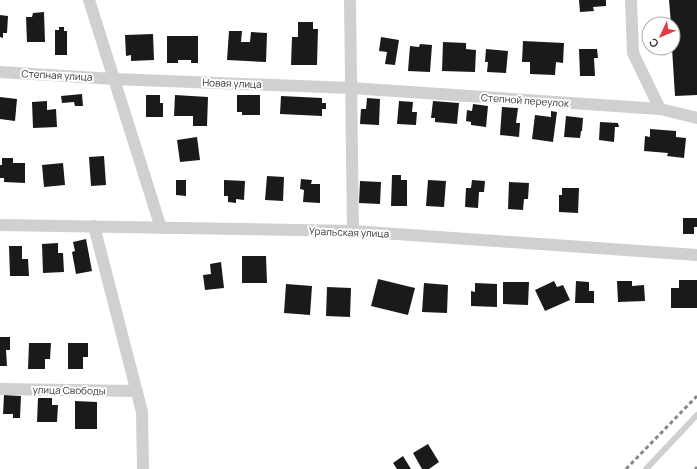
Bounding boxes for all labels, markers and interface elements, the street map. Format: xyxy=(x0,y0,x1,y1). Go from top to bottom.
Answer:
north arrow xyxy=(641,16,681,56)
text: С xyxy=(645,35,662,51)
street label: Степная улица xyxy=(21,66,93,84)
street label: Новая улица xyxy=(202,75,262,91)
street label: Степной переулок xyxy=(481,90,571,110)
street label: Уральская улица xyxy=(309,224,389,240)
street label: улица Свободы xyxy=(32,382,106,398)

